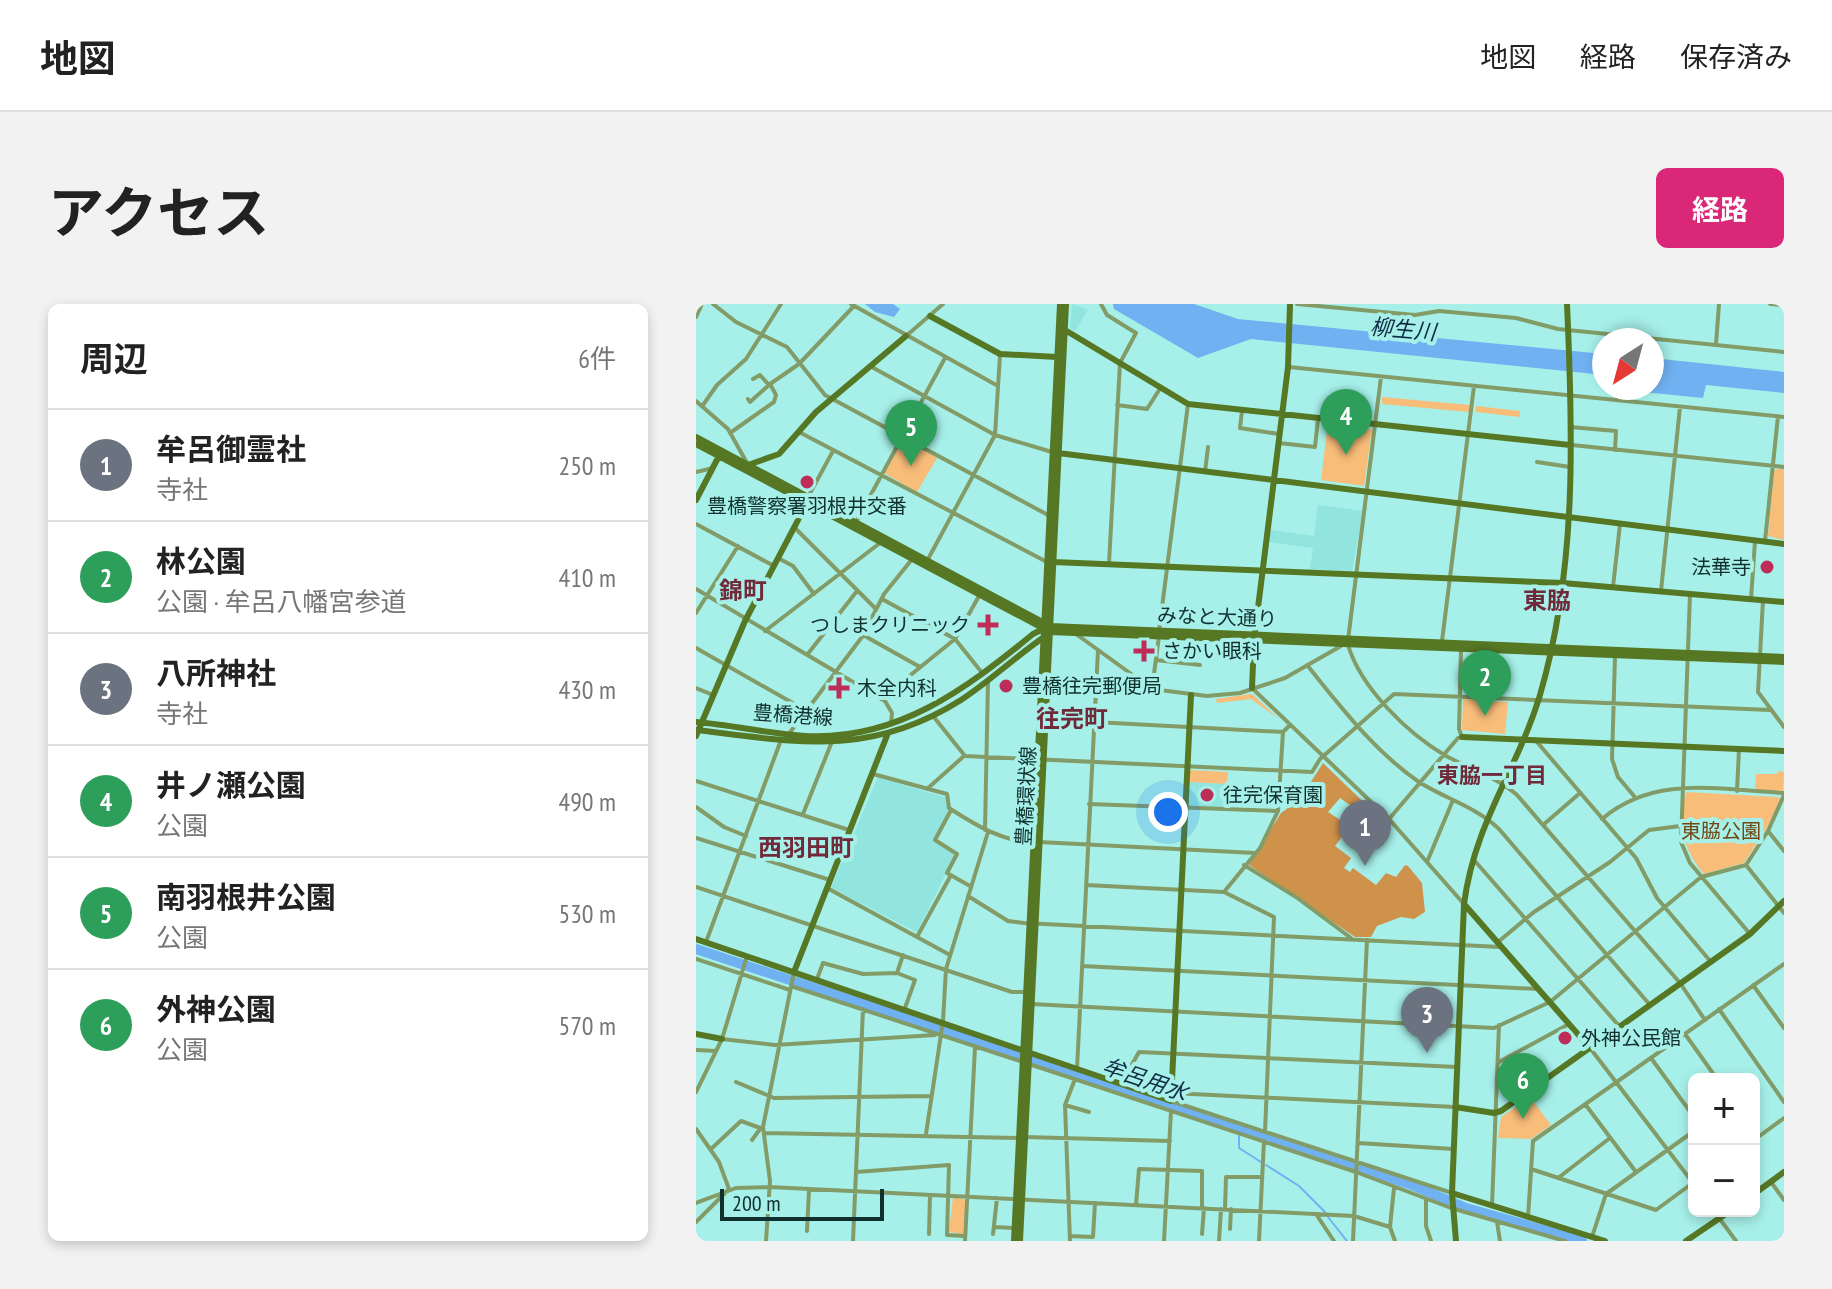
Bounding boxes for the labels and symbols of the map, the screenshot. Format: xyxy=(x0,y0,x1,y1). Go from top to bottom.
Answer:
water label: 柳生川 xyxy=(1369,312,1439,346)
north arrow xyxy=(1592,328,1664,400)
pin: 4 xyxy=(1320,389,1372,455)
pin: 5 xyxy=(885,400,937,466)
marker: 豊橋警察署羽根井交番 xyxy=(798,473,816,491)
place label: 豊橋警察署羽根井交番 xyxy=(707,493,907,519)
place label: 法華寺 xyxy=(1691,554,1751,580)
marker: 法華寺 xyxy=(1758,558,1776,576)
district label: 錦町 xyxy=(719,575,767,606)
district label: 東脇 xyxy=(1523,585,1571,616)
street label: みなと大通り xyxy=(1157,602,1277,632)
place label: つしまクリニック xyxy=(810,612,970,638)
marker: つしまクリニック xyxy=(977,614,999,636)
place label: さかい眼科 xyxy=(1162,638,1262,664)
marker: さかい眼科 xyxy=(1133,640,1155,662)
pin: 2 xyxy=(1459,650,1511,716)
place label: 豊橋往完郵便局 xyxy=(1022,673,1162,699)
place label: 木全内科 xyxy=(857,675,937,701)
marker: 木全内科 xyxy=(828,677,850,699)
marker: 豊橋往完郵便局 xyxy=(997,677,1015,695)
street label: 豊橋港線 xyxy=(752,699,834,731)
district label: 往完町 xyxy=(1036,703,1108,734)
street label: 豊橋環状線 xyxy=(1010,745,1042,847)
district label: 東脇一丁目 xyxy=(1437,761,1547,789)
place label: 往完保育園 xyxy=(1223,782,1323,808)
marker: 往完保育園 xyxy=(1198,786,1216,804)
your location xyxy=(1148,792,1188,832)
pin: 1 xyxy=(1339,800,1391,866)
park label: 東脇公園 xyxy=(1681,818,1761,844)
district label: 西羽田町 xyxy=(758,832,854,863)
pin: 3 xyxy=(1401,987,1453,1053)
place label: 外神公民館 xyxy=(1581,1025,1681,1051)
marker: 外神公民館 xyxy=(1556,1029,1574,1047)
water label: 牟呂用水 xyxy=(1099,1051,1193,1107)
pin: 6 xyxy=(1497,1053,1549,1119)
scale bar xyxy=(720,1185,884,1221)

